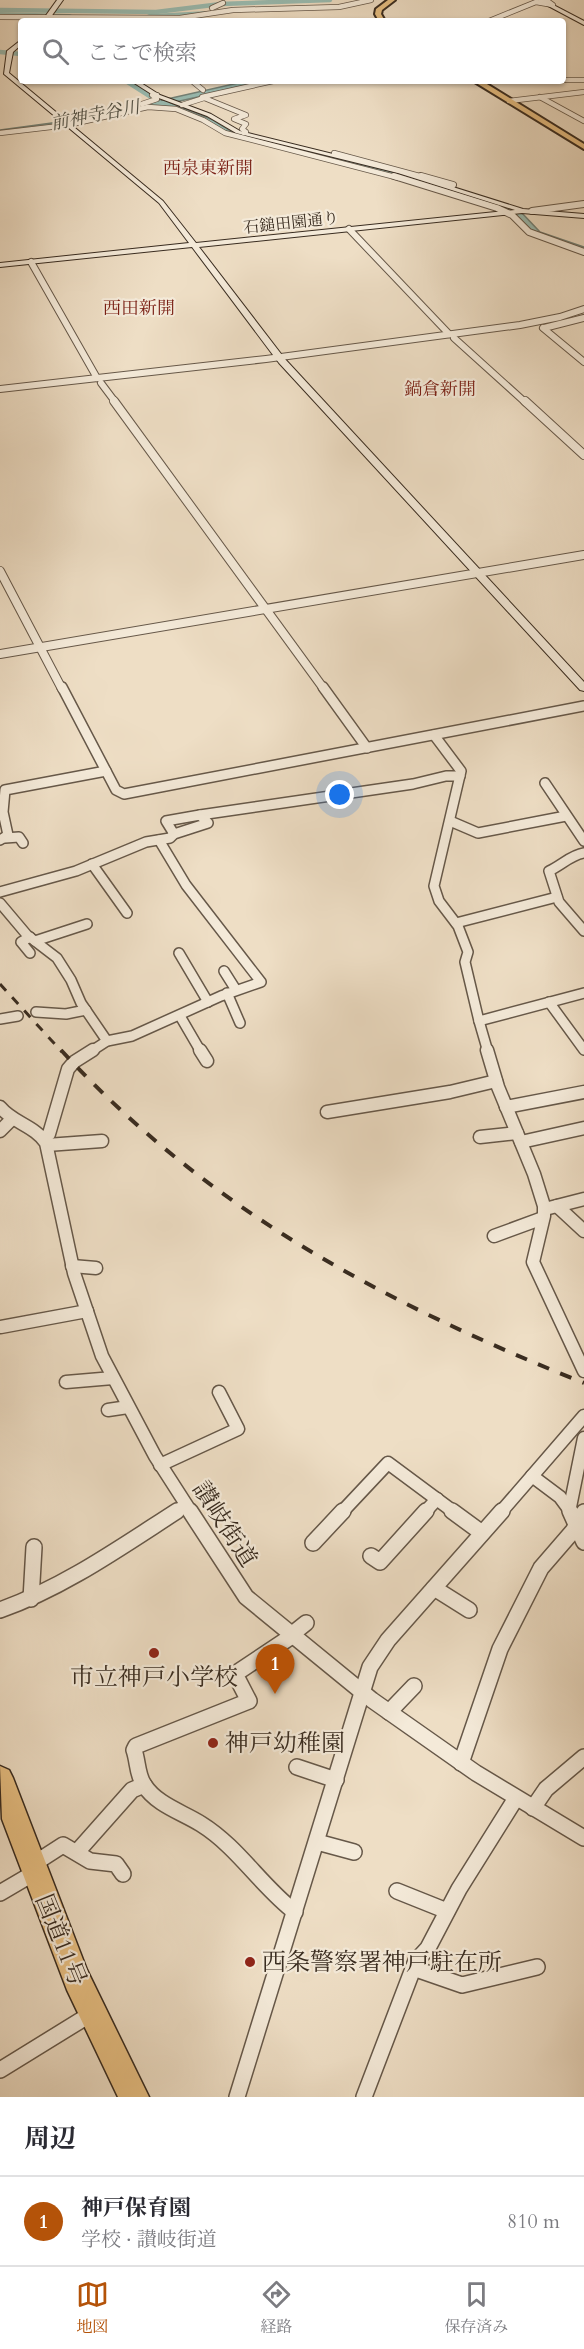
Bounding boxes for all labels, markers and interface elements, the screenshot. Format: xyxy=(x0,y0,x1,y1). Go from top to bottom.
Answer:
search box xyxy=(18,18,566,84)
icon: search xyxy=(39,35,72,68)
text: ここで検索 xyxy=(87,38,197,68)
water label: 前神寺谷川 xyxy=(49,94,144,136)
district label: 西泉東新開 xyxy=(163,156,253,181)
street label: 石鎚田園通り xyxy=(242,207,340,239)
district label: 西田新開 xyxy=(103,296,175,321)
district label: 鍋倉新開 xyxy=(404,377,476,402)
your location xyxy=(325,780,354,809)
street label: 讃岐街道 xyxy=(185,1475,265,1574)
pin: 1 xyxy=(256,1644,294,1694)
marker: 市立神戸小学校 xyxy=(147,1646,161,1660)
place label: 市立神戸小学校 xyxy=(70,1661,238,1694)
place label: 神戸幼稚園 xyxy=(225,1727,345,1760)
marker: 神戸幼稚園 xyxy=(206,1736,220,1750)
street label: 国道11号 xyxy=(27,1889,94,1991)
place label: 西条警察署神戸駐在所 xyxy=(262,1946,502,1979)
marker: 西条警察署神戸駐在所 xyxy=(243,1955,257,1969)
text: 周辺 xyxy=(24,2121,76,2156)
text: 神戸保育園 xyxy=(81,2193,191,2223)
text: 1 xyxy=(38,2208,49,2235)
text: 810 m xyxy=(507,2208,560,2235)
text: 学校 · 讃岐街道 xyxy=(81,2226,217,2253)
tab: 地図 xyxy=(76,2278,109,2338)
tab: 経路 xyxy=(260,2278,293,2338)
tab: 保存済み xyxy=(444,2278,508,2338)

